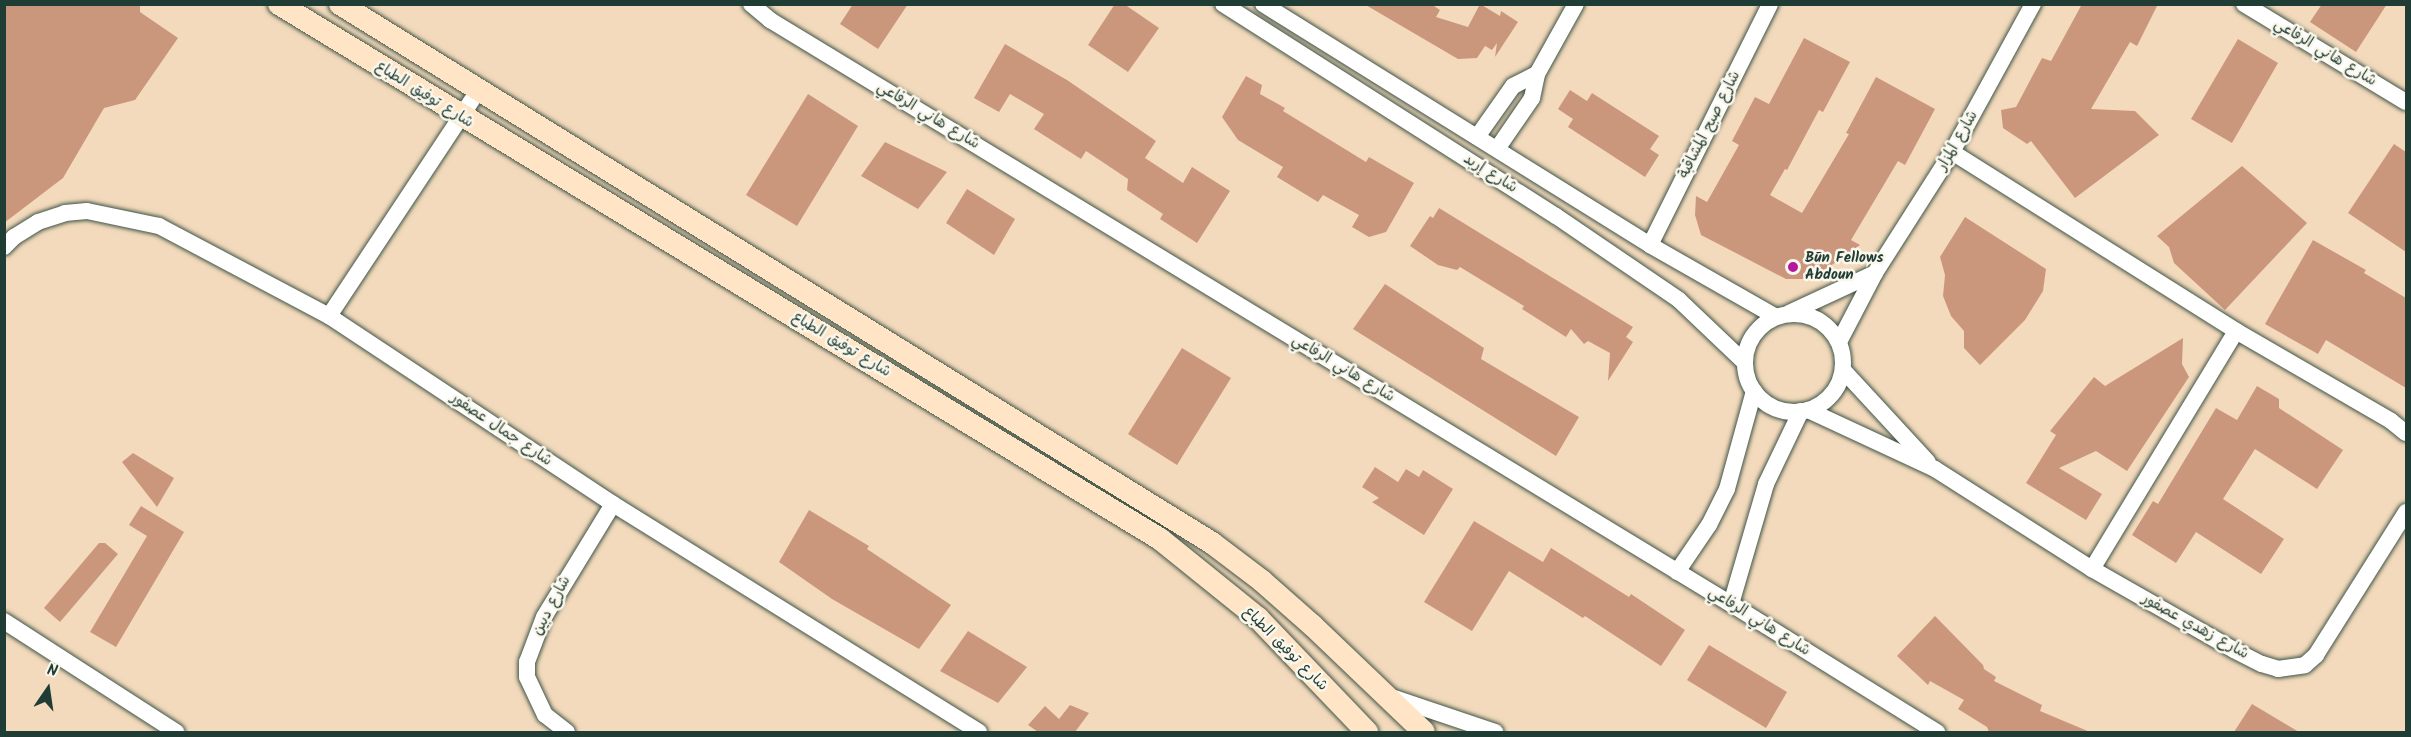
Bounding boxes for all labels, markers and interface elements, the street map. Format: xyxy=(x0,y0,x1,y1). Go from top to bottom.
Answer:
street label: شارع هاني الرفاعي xyxy=(2270,15,2380,91)
street label: شارع توفيق الطباع xyxy=(372,58,476,132)
street label: شارع صبح المشاقبة xyxy=(1675,68,1745,182)
street label: شارع هاني الرفاعي xyxy=(873,78,983,154)
street label: شارع المزار xyxy=(1934,108,1982,174)
street label: شارع إربد xyxy=(1460,150,1520,198)
place label: Būn Fellows Abdoun xyxy=(1805,249,1884,284)
marker: Būn Fellows Abdoun xyxy=(1786,260,1800,274)
street label: شارع توفيق الطباع xyxy=(788,308,894,382)
street label: شارع هاني الرفاعي xyxy=(1288,331,1398,407)
street label: شارع جمال عصفور xyxy=(447,389,555,471)
street label: شارع دبين xyxy=(529,573,575,639)
street label: شارع هاني الرفاعي xyxy=(1705,584,1813,660)
street label: شارع زهدي عصفور xyxy=(2139,590,2251,664)
street label: شارع توفيق الطباع xyxy=(1239,603,1331,695)
text: N xyxy=(44,658,60,684)
north arrow xyxy=(18,659,78,719)

